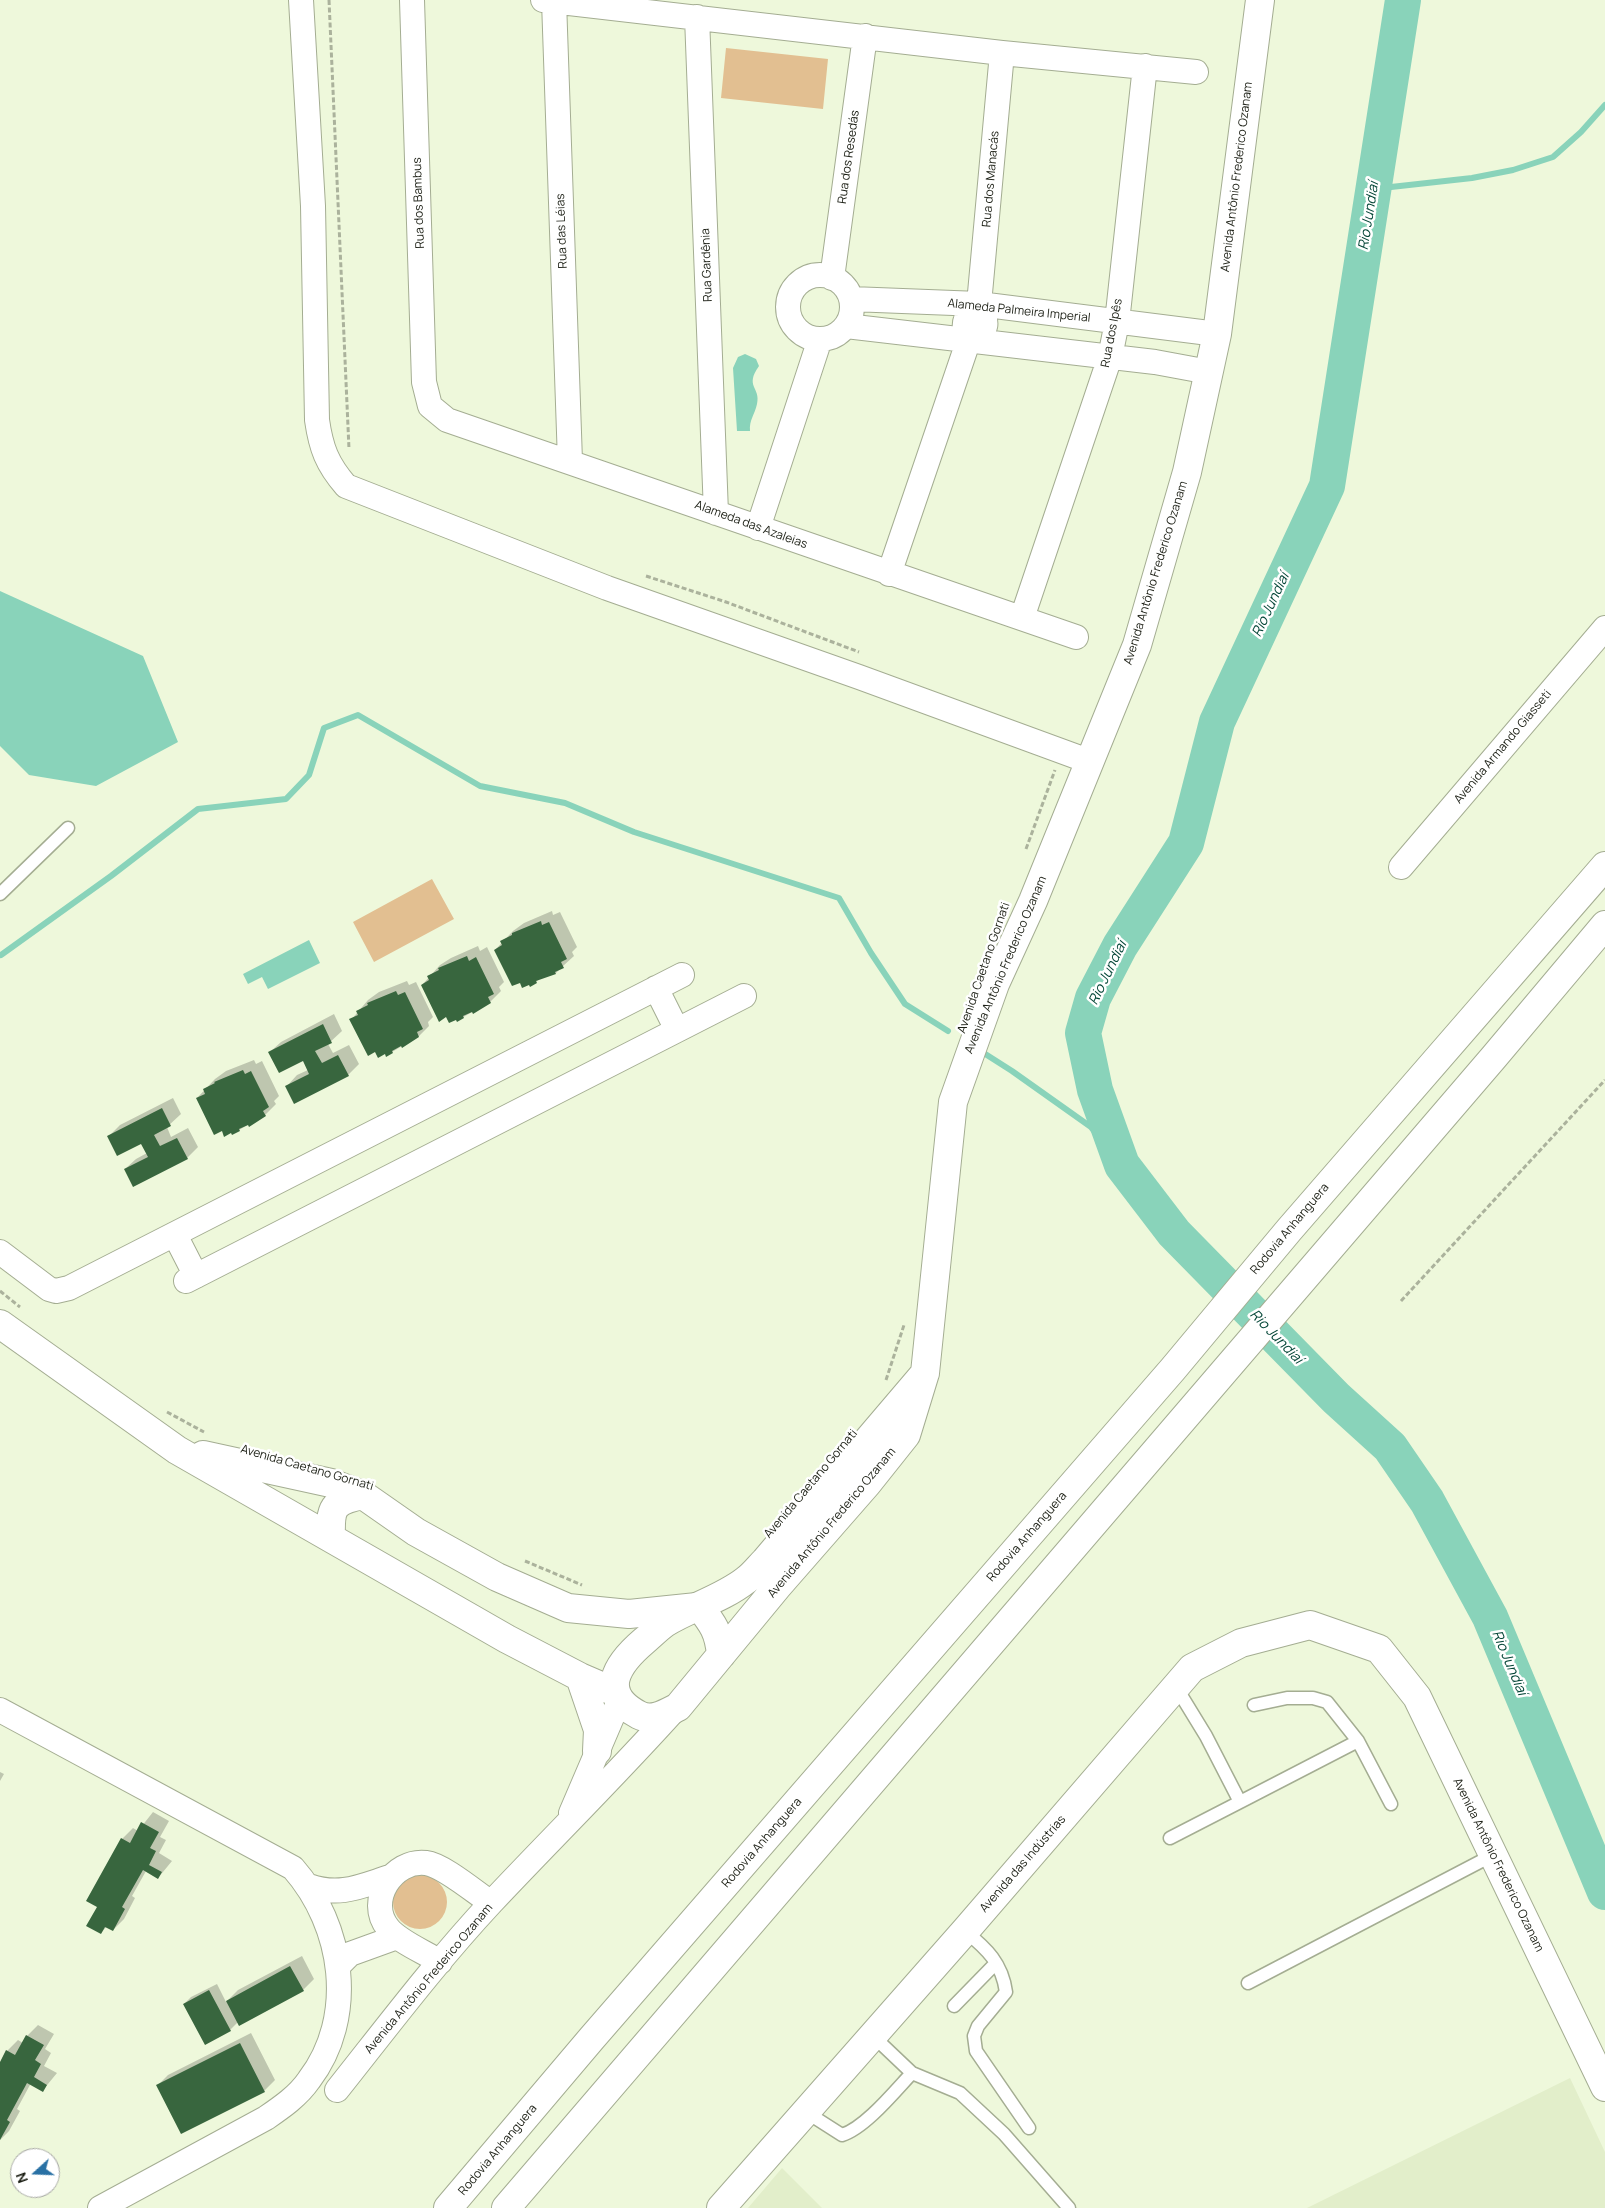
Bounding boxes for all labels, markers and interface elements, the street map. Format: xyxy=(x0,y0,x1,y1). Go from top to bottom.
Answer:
street label: Avenida Antônio Frederico Ozanam xyxy=(1218,81,1256,273)
street label: Rua dos Resedás xyxy=(835,109,863,205)
street label: Rua dos Manacás xyxy=(980,130,1002,228)
street label: Rua dos Bambus xyxy=(410,157,428,249)
water label: Rio Jundiaí xyxy=(1355,181,1383,251)
street label: Rua das Léias xyxy=(553,193,571,269)
street label: Rua Gardênia xyxy=(699,228,715,302)
street label: Alameda Palmeira Imperial xyxy=(947,296,1091,326)
street label: Rua dos Ipês xyxy=(1098,297,1126,369)
street label: Avenida Antônio Frederico Ozanam xyxy=(1121,479,1191,667)
street label: Alameda das Azaleias xyxy=(693,498,809,552)
water label: Rio Jundiaí xyxy=(1249,570,1293,640)
street label: Avenida Armando Giasseti xyxy=(1451,687,1555,807)
street label: Avenida Antônio Frederico Ozanam xyxy=(962,874,1050,1056)
street label: Avenida Caetano Gornati xyxy=(955,901,1013,1035)
water label: Rio Jundiaí xyxy=(1085,938,1131,1008)
street label: Rodovia Anhanguera xyxy=(1248,1181,1332,1277)
water label: Rio Jundiaí xyxy=(1246,1306,1306,1368)
street label: Avenida Caetano Gornati xyxy=(761,1427,861,1541)
street label: Avenida Caetano Gornati xyxy=(239,1442,375,1494)
street label: Avenida Antônio Frederico Ozanam xyxy=(765,1445,899,1601)
street label: Rodovia Anhanguera xyxy=(984,1489,1070,1585)
water label: Rio Jundiaí xyxy=(1488,1628,1530,1698)
street label: Avenida Antônio Frederico Ozanam xyxy=(1450,1776,1546,1954)
street label: Rodovia Anhanguera xyxy=(719,1795,805,1891)
street label: Avenida das Indústrias xyxy=(977,1813,1069,1915)
street label: Avenida Antônio Frederico Ozanam xyxy=(362,1901,496,2057)
street label: Rodovia Anhanguera xyxy=(456,2102,540,2198)
north arrow xyxy=(10,2148,60,2198)
text: N xyxy=(11,2170,32,2186)

